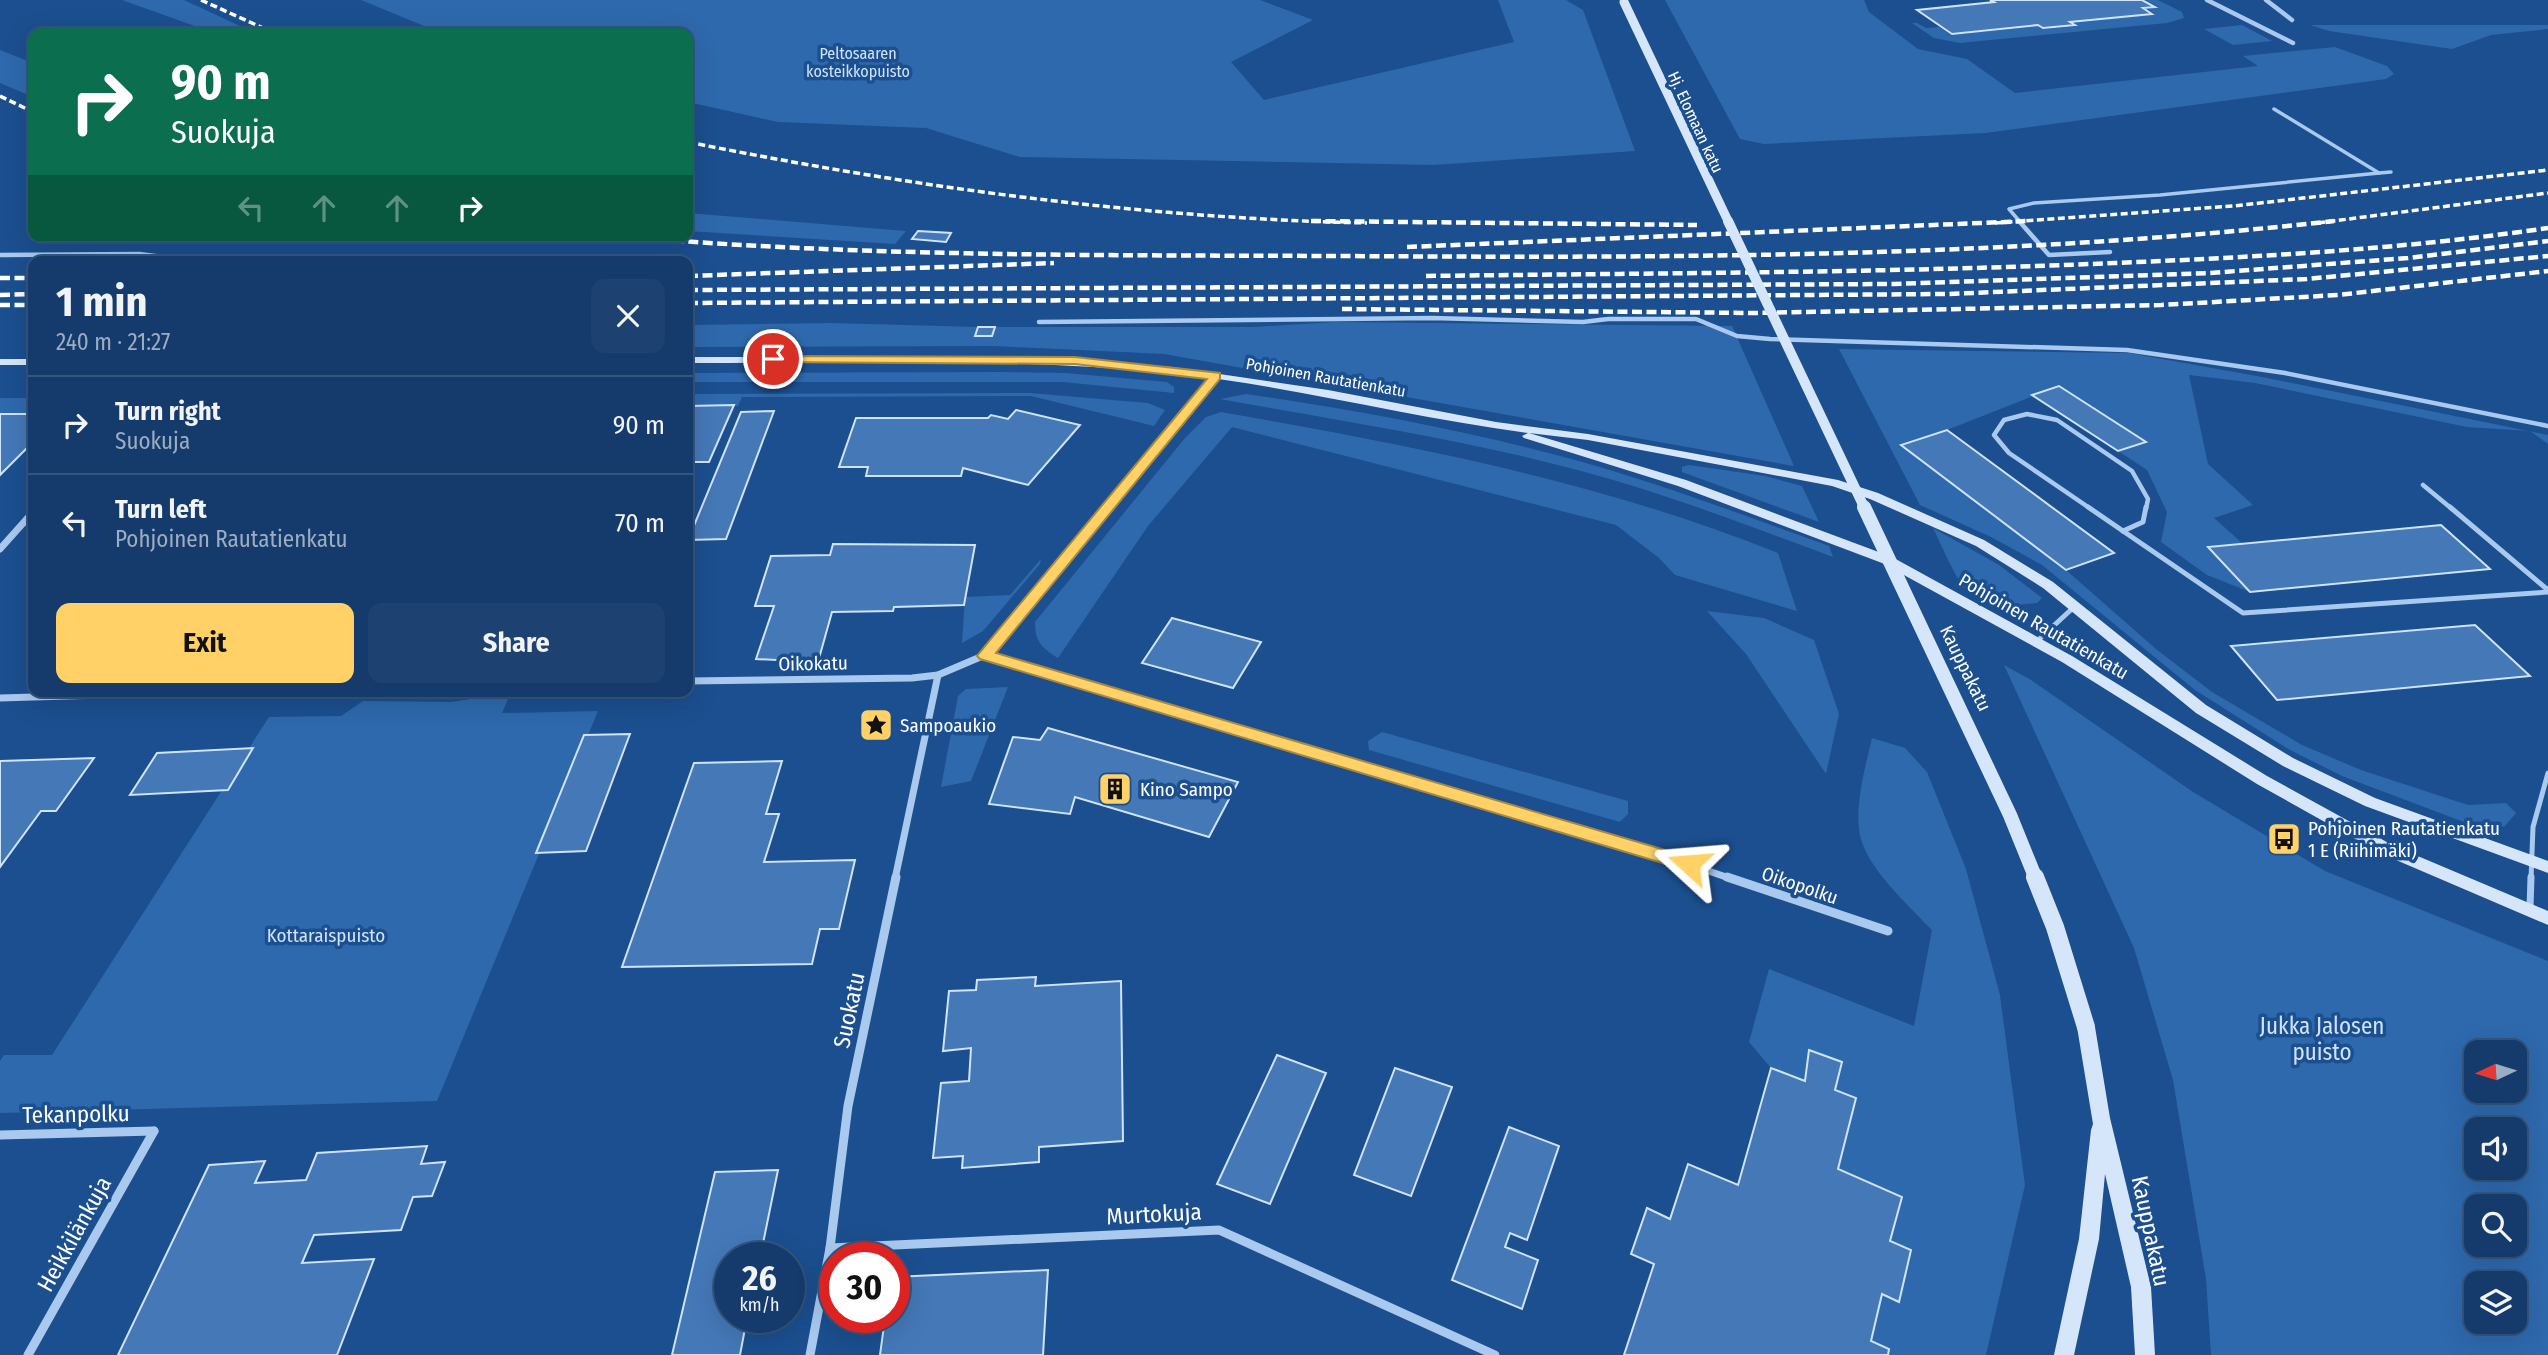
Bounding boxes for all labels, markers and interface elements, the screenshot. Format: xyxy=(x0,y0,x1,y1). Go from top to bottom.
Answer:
park label: Peltosaaren kosteikkopuisto xyxy=(806,44,910,81)
text: 90 m xyxy=(171,53,271,112)
icon: right xyxy=(56,56,147,147)
street label: Hj. Elomaan katu xyxy=(1664,69,1727,176)
text: Suokuja xyxy=(171,113,276,151)
icon: left xyxy=(232,189,270,227)
icon: ahead xyxy=(305,189,343,227)
icon: ahead xyxy=(378,189,416,227)
icon: right xyxy=(451,189,489,227)
text: 1 min xyxy=(56,277,147,327)
button: close xyxy=(591,279,665,353)
text: 240 m · 21:27 xyxy=(56,328,170,356)
pin xyxy=(743,329,803,389)
icon: arrive xyxy=(754,340,792,378)
street label: Pohjoinen Rautatienkatu xyxy=(1245,354,1407,401)
text: Turn right xyxy=(115,396,221,427)
icon: right xyxy=(56,406,94,444)
text: 90 m xyxy=(613,410,665,441)
text: Suokuja xyxy=(115,427,190,455)
text: Turn left xyxy=(115,494,207,525)
icon: left xyxy=(56,504,94,542)
text: 70 m xyxy=(615,508,665,539)
text: Pohjoinen Rautatienkatu xyxy=(115,525,347,553)
street label: Pohjoinen Rautatienkatu xyxy=(1955,568,2133,684)
button: Exit xyxy=(56,603,354,683)
button: Share xyxy=(368,603,665,683)
street label: Kauppakatu xyxy=(1935,622,1996,715)
street label: Oikokatu xyxy=(778,651,848,676)
place icon: Sampoaukio xyxy=(857,706,895,744)
place label: Sampoaukio xyxy=(900,714,996,737)
building icon: Kino Sampo xyxy=(1096,770,1134,808)
place label: Kino Sampo xyxy=(1140,778,1233,801)
place label: Pohjoinen Rautatienkatu 1 E (Riihimäki) xyxy=(2308,817,2500,862)
bus stop icon: Pohjoinen Rautatienkatu 1 E (Riihimäki) xyxy=(2265,820,2303,858)
position arrow xyxy=(1652,827,1726,901)
street label: Oikopolku xyxy=(1759,862,1841,909)
park label: Kottaraispuisto xyxy=(267,924,385,947)
street label: Suokatu xyxy=(827,970,871,1050)
park label: Jukka Jalosen puisto xyxy=(2260,1012,2384,1066)
north arrow xyxy=(2464,1040,2527,1102)
map controls xyxy=(2464,1040,2527,1334)
street label: Tekanpolku xyxy=(22,1099,130,1129)
button: sound xyxy=(2464,1117,2527,1180)
street label: Heikkilänkuja xyxy=(31,1172,117,1296)
street label: Kauppakatu xyxy=(2126,1173,2176,1289)
button: search xyxy=(2464,1194,2527,1257)
street label: Murtokuja xyxy=(1106,1198,1202,1230)
speed limit sign: 30 xyxy=(819,1242,910,1333)
text: 26 xyxy=(742,1257,777,1299)
button: layers xyxy=(2464,1271,2527,1334)
text: km/h xyxy=(739,1294,780,1316)

